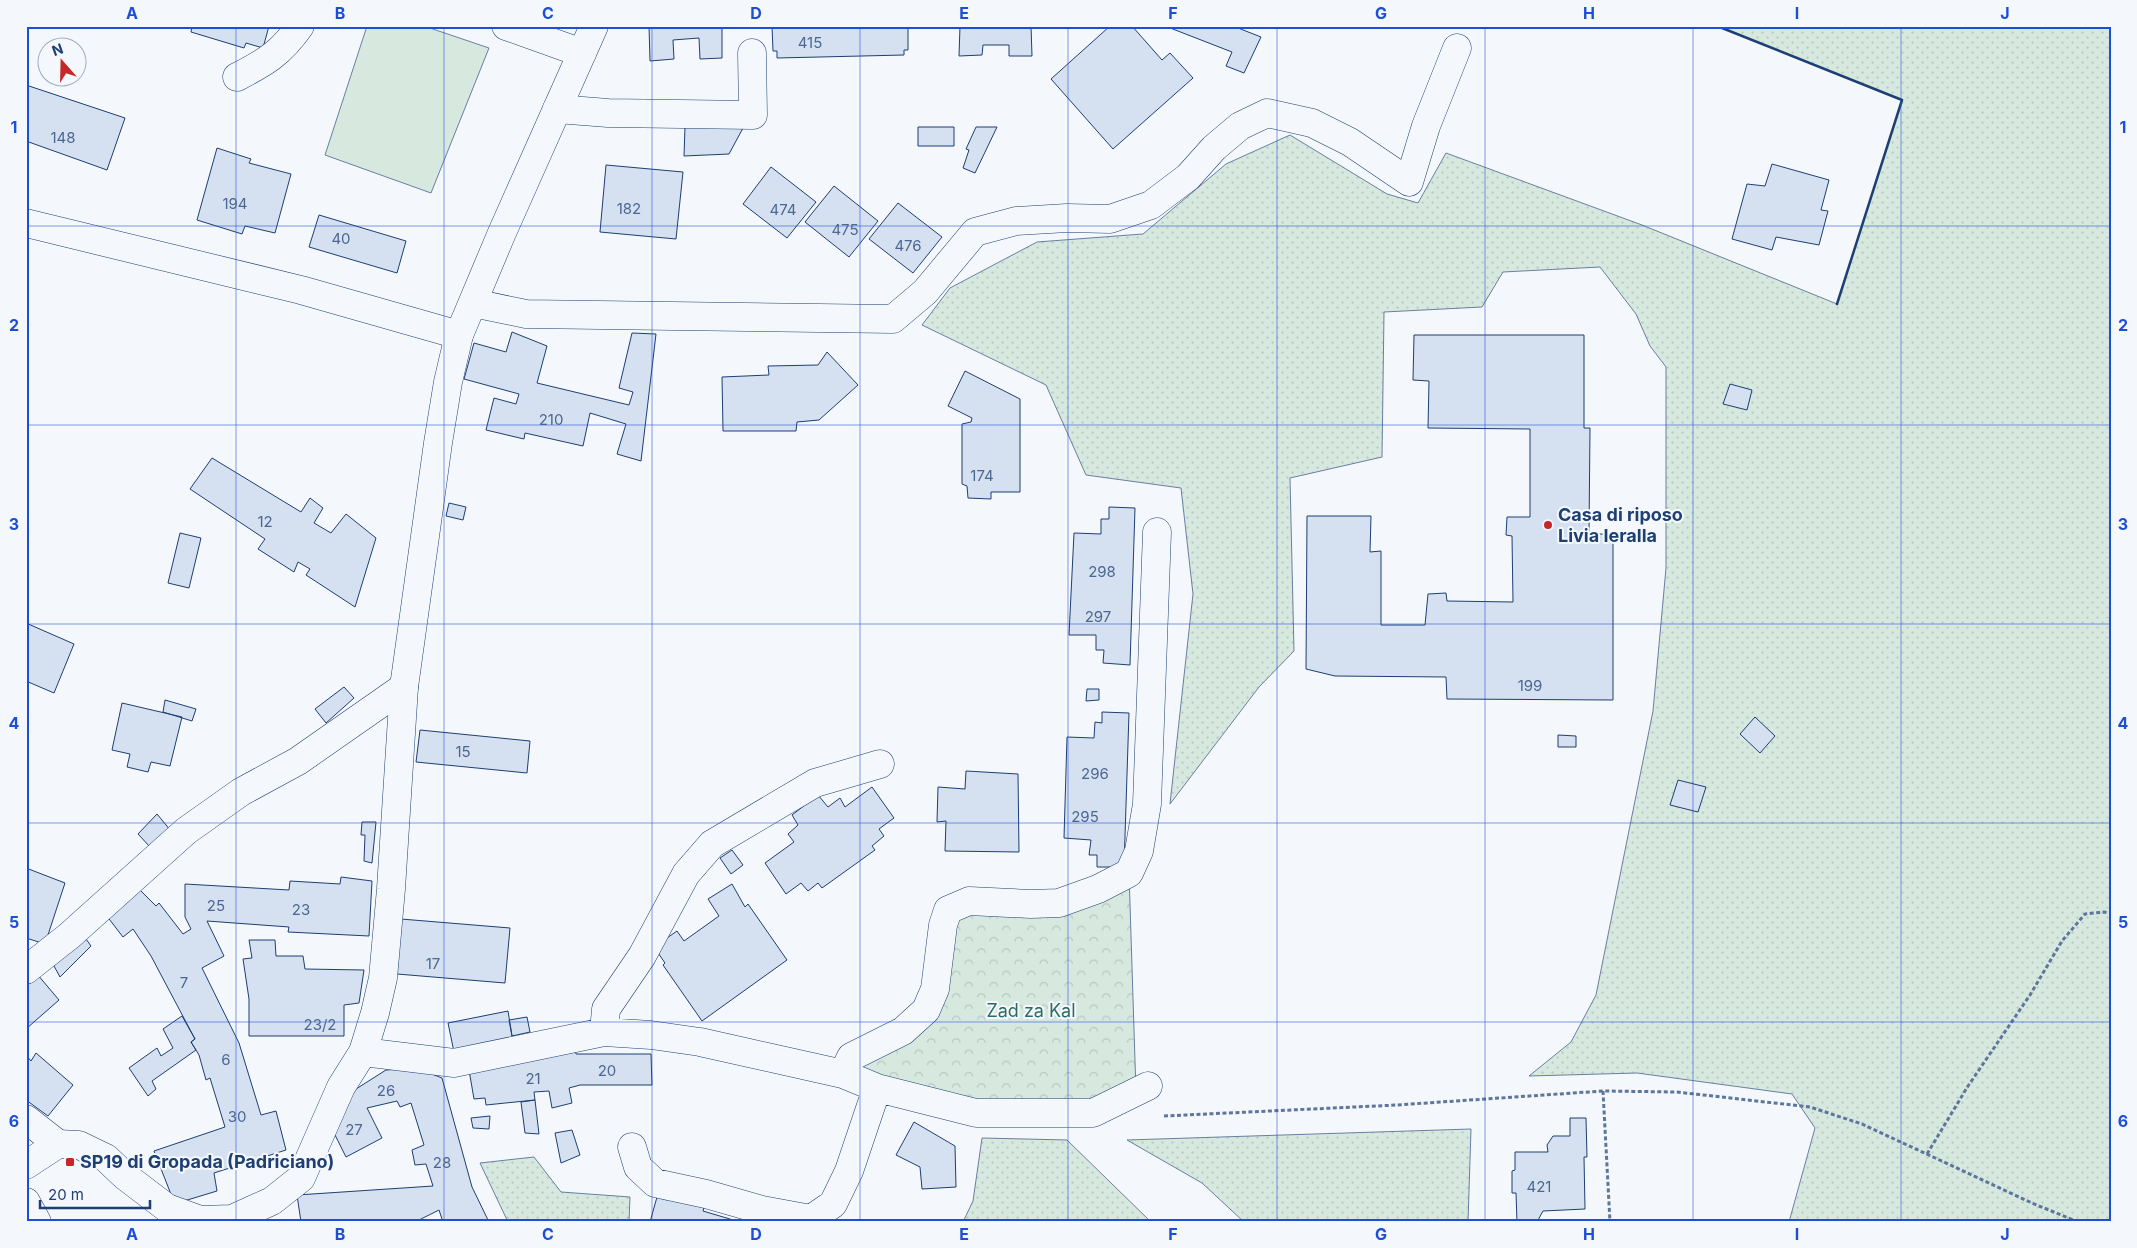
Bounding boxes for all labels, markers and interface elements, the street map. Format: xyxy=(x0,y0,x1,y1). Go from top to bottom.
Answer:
text: A xyxy=(126,3,138,23)
text: B xyxy=(335,3,345,23)
text: C xyxy=(542,3,554,23)
text: D xyxy=(750,3,762,23)
text: E xyxy=(959,3,969,23)
text: F xyxy=(1168,3,1178,23)
text: G xyxy=(1375,3,1387,23)
text: H xyxy=(1583,3,1595,23)
text: I xyxy=(1795,3,1799,23)
text: J xyxy=(2000,3,2010,23)
house number: 415 xyxy=(798,33,822,52)
north arrow xyxy=(38,38,88,88)
text: N xyxy=(49,40,65,59)
text: 1 xyxy=(11,117,17,137)
text: 1 xyxy=(2120,117,2126,137)
house number: 148 xyxy=(50,128,76,147)
house number: 194 xyxy=(222,194,248,213)
house number: 182 xyxy=(617,199,641,218)
house number: 474 xyxy=(770,200,797,219)
house number: 475 xyxy=(831,220,859,239)
house number: 40 xyxy=(331,229,351,248)
house number: 476 xyxy=(894,236,922,255)
text: 2 xyxy=(9,315,19,335)
text: 2 xyxy=(2118,315,2128,335)
house number: 210 xyxy=(539,410,563,429)
house number: 174 xyxy=(970,466,994,485)
place label: Casa di riposo Livia Ieralla xyxy=(1558,504,1683,546)
house number: 12 xyxy=(257,512,273,531)
text: 3 xyxy=(9,514,19,534)
text: 3 xyxy=(2118,514,2128,534)
marker: Casa di riposo Livia Ieralla xyxy=(1542,519,1554,531)
house number: 298 xyxy=(1088,562,1116,581)
house number: 297 xyxy=(1085,607,1111,626)
house number: 199 xyxy=(1518,676,1542,695)
text: 4 xyxy=(9,713,20,733)
text: 4 xyxy=(2118,713,2129,733)
house number: 15 xyxy=(455,742,471,761)
house number: 296 xyxy=(1081,764,1109,783)
house number: 295 xyxy=(1071,807,1099,826)
house number: 25 xyxy=(207,896,225,915)
house number: 23 xyxy=(292,900,310,919)
text: 5 xyxy=(9,912,19,932)
text: 5 xyxy=(2118,912,2128,932)
house number: 17 xyxy=(426,954,440,973)
house number: 7 xyxy=(180,973,188,992)
park label: Zad za Kal xyxy=(986,1000,1076,1021)
house number: 23/2 xyxy=(304,1015,336,1034)
house number: 6 xyxy=(221,1050,231,1069)
house number: 20 xyxy=(598,1061,616,1080)
house number: 21 xyxy=(525,1069,541,1088)
house number: 26 xyxy=(377,1081,395,1100)
house number: 30 xyxy=(228,1107,246,1126)
text: 6 xyxy=(9,1111,19,1131)
text: 6 xyxy=(2118,1111,2128,1131)
house number: 27 xyxy=(345,1120,363,1139)
place label: SP19 di Gropada (Padriciano) xyxy=(80,1151,334,1172)
house number: 28 xyxy=(433,1153,451,1172)
marker: SP19 di Gropada (Padriciano) xyxy=(64,1156,76,1168)
house number: 421 xyxy=(1527,1177,1551,1196)
scale bar xyxy=(40,1178,150,1210)
text: 20 m xyxy=(48,1185,84,1204)
text: A xyxy=(126,1224,138,1244)
text: B xyxy=(335,1224,345,1244)
text: C xyxy=(542,1224,554,1244)
text: D xyxy=(750,1224,762,1244)
text: E xyxy=(959,1224,969,1244)
text: F xyxy=(1168,1224,1178,1244)
text: G xyxy=(1375,1224,1387,1244)
text: H xyxy=(1583,1224,1595,1244)
text: I xyxy=(1795,1224,1799,1244)
text: J xyxy=(2000,1224,2010,1244)

